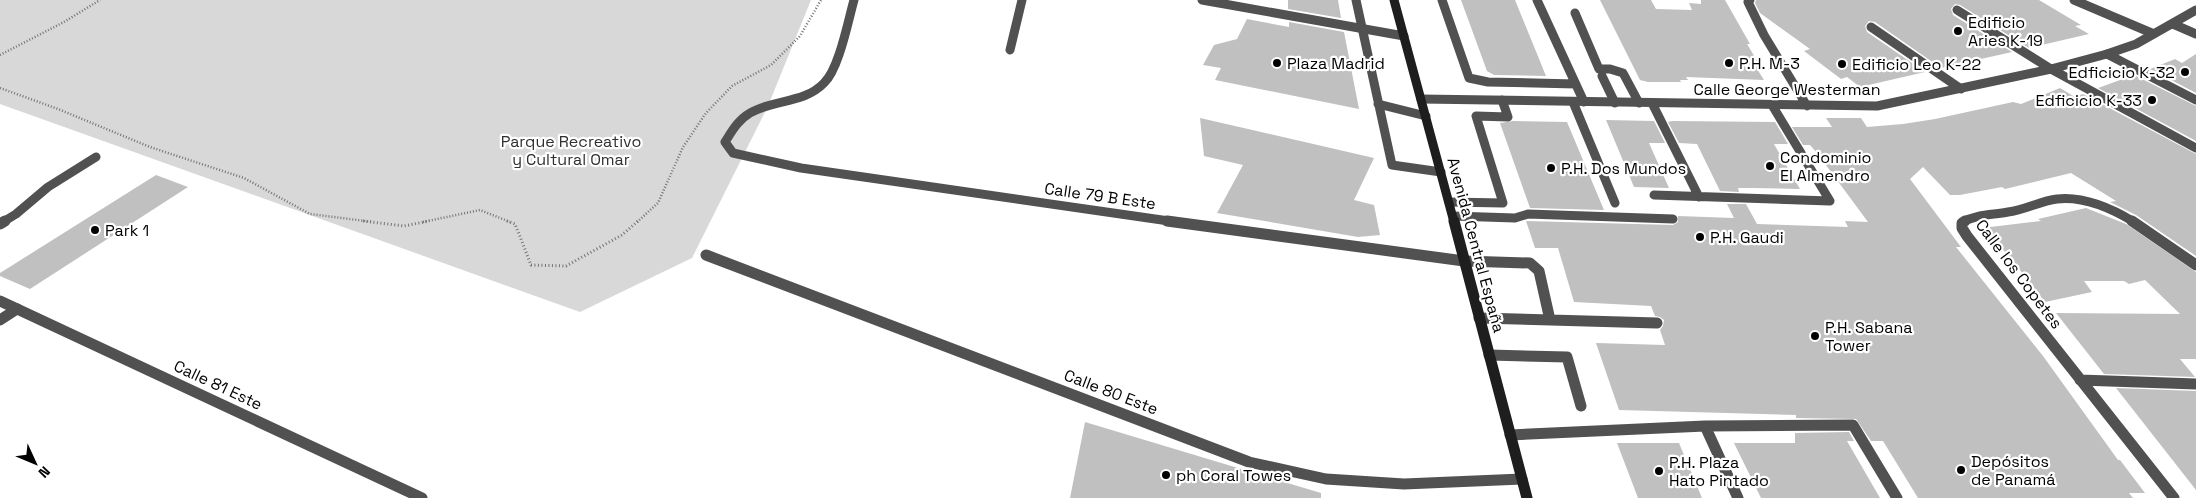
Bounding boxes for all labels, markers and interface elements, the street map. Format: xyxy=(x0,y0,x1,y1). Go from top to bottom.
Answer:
place label: Edificio Aries K-19 xyxy=(1968,12,2043,51)
marker: Edificio Aries K-19 xyxy=(1952,25,1964,37)
place label: Plaza Madrid xyxy=(1287,53,1385,74)
place label: P.H. M-3 xyxy=(1739,53,1800,74)
place label: Edificio Leo K-22 xyxy=(1852,54,1981,75)
marker: Plaza Madrid xyxy=(1271,57,1283,69)
marker: P.H. M-3 xyxy=(1723,57,1735,69)
marker: Edificio Leo K-22 xyxy=(1836,58,1848,70)
place label: Edficicio K-32 xyxy=(2068,62,2175,83)
marker: Edficicio K-32 xyxy=(2179,66,2191,78)
street label: Calle George Westerman xyxy=(1693,79,1881,100)
place label: Edficicio K-33 xyxy=(2035,90,2142,111)
marker: Edficicio K-33 xyxy=(2146,94,2158,106)
park label: Parque Recreativo y Cultural Omar xyxy=(501,131,641,170)
place label: Condominio El Almendro xyxy=(1780,147,1871,186)
street label: Avenida Central España xyxy=(1442,155,1510,335)
place label: P.H. Dos Mundos xyxy=(1561,158,1686,179)
marker: Condominio El Almendro xyxy=(1764,160,1776,172)
marker: P.H. Dos Mundos xyxy=(1545,162,1557,174)
street label: Calle 79 B Este xyxy=(1043,178,1157,214)
street label: Calle los Copetes xyxy=(1971,215,2067,333)
place label: Park 1 xyxy=(105,220,149,241)
marker: Park 1 xyxy=(89,224,101,236)
place label: P.H. Gaudi xyxy=(1710,227,1784,248)
marker: P.H. Gaudi xyxy=(1694,231,1706,243)
place label: P.H. Sabana Tower xyxy=(1825,317,1913,356)
marker: P.H. Sabana Tower xyxy=(1809,330,1821,342)
street label: Calle 81 Este xyxy=(170,355,266,415)
street label: Calle 80 Este xyxy=(1061,364,1161,420)
north arrow xyxy=(10,438,60,488)
place label: Depósitos de Panamá xyxy=(1971,451,2056,490)
place label: P.H. Plaza Hato Pintado xyxy=(1669,452,1769,491)
text: N xyxy=(35,462,54,482)
marker: Depósitos de Panamá xyxy=(1955,464,1967,476)
place label: ph Coral Towes xyxy=(1176,465,1291,486)
marker: P.H. Plaza Hato Pintado xyxy=(1653,465,1665,477)
marker: ph Coral Towes xyxy=(1160,469,1172,481)

